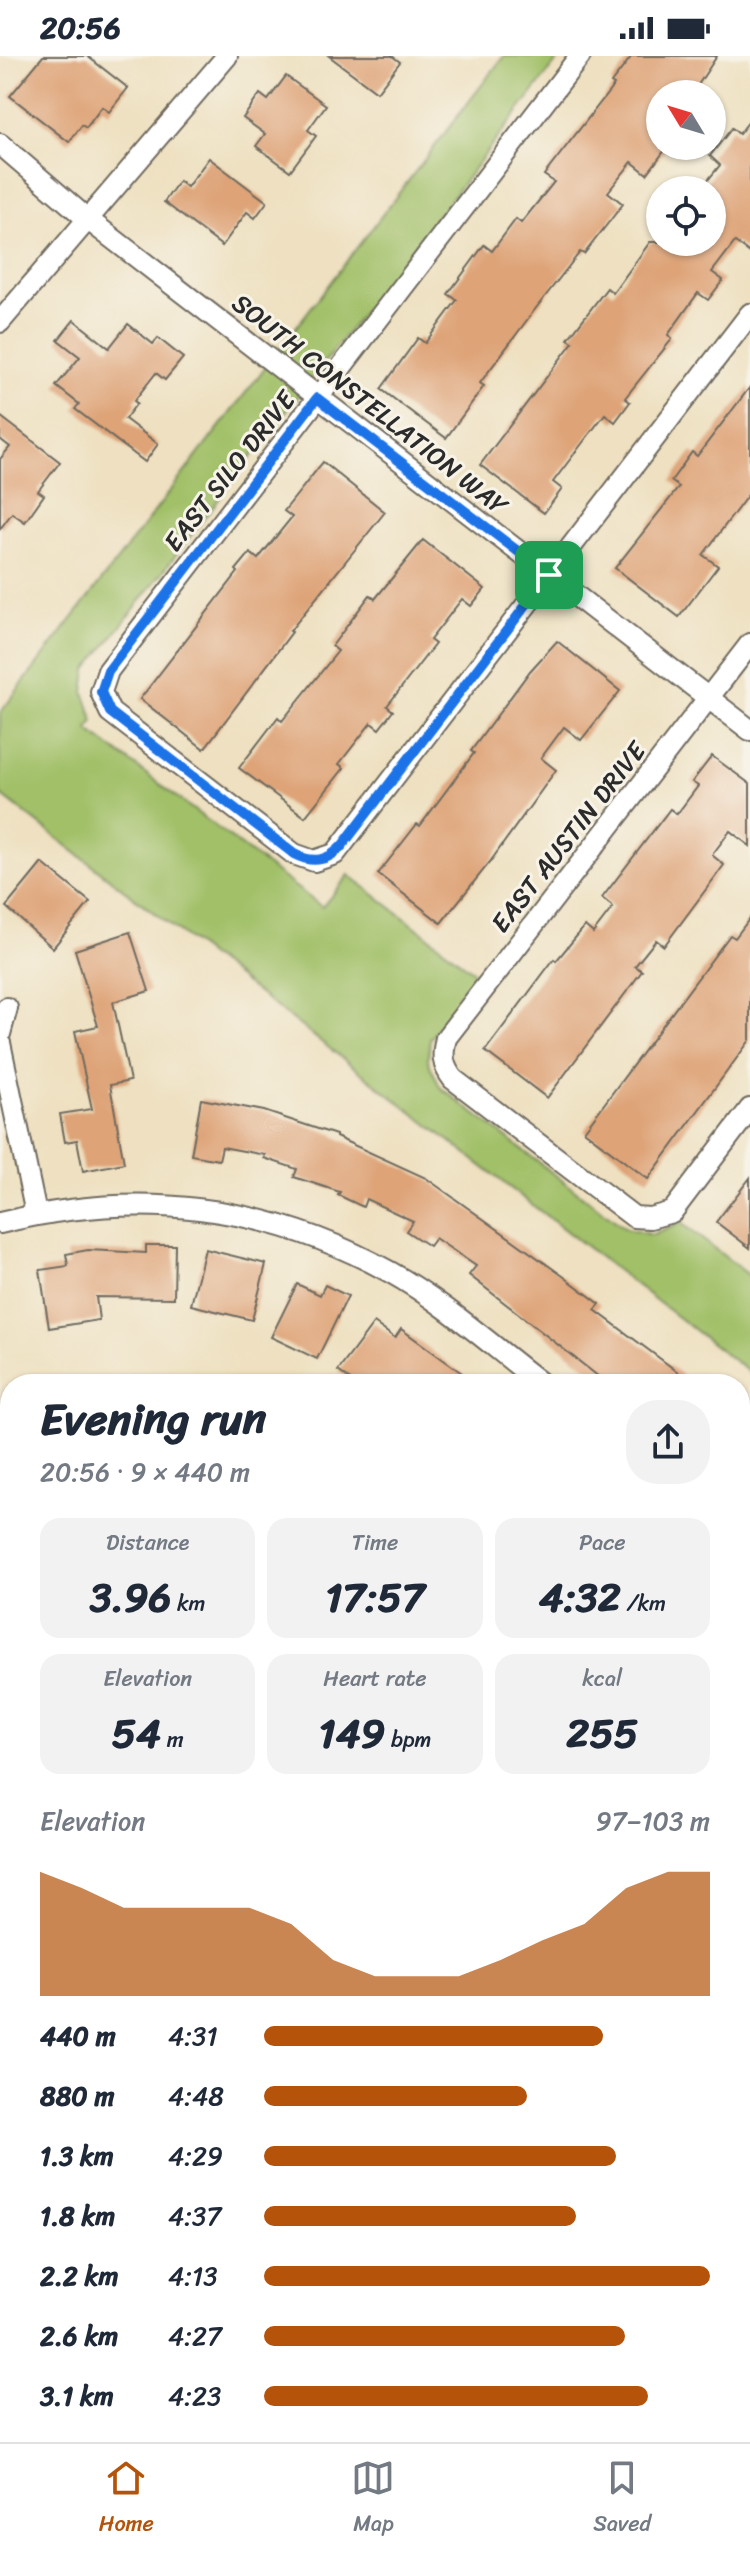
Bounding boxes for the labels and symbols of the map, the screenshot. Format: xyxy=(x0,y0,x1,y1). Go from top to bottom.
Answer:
north arrow xyxy=(646,80,726,160)
street label: SOUTH CONSTELLATION WAY xyxy=(222,281,520,528)
street label: EAST SILO DRIVE xyxy=(151,379,308,562)
pin xyxy=(515,541,583,609)
street label: EAST AUSTIN DRIVE xyxy=(478,730,659,943)

